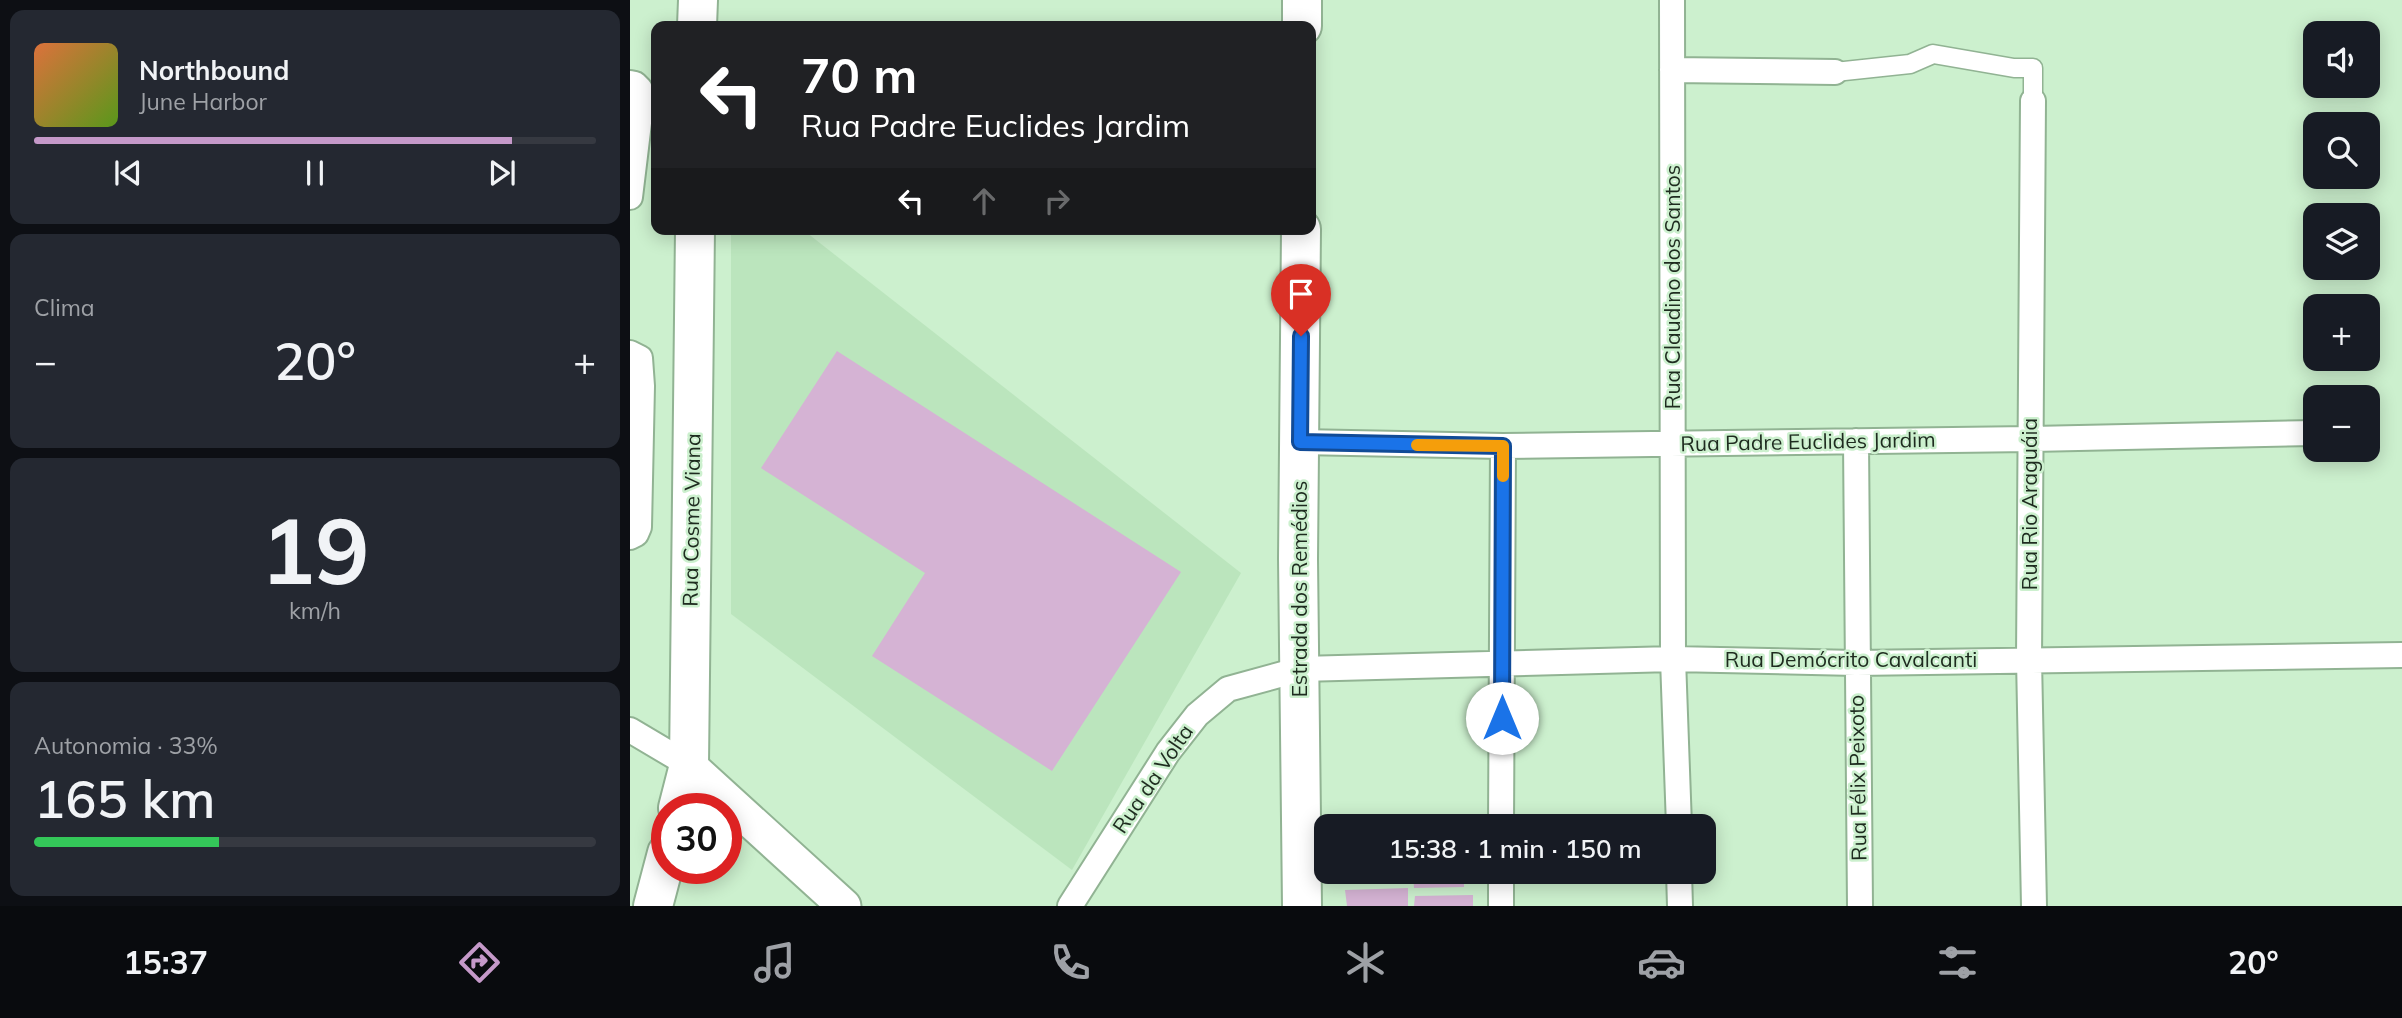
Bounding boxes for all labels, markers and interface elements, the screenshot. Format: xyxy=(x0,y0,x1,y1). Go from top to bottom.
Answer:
map controls xyxy=(2303,21,2380,462)
button: sound xyxy=(2303,21,2380,98)
text: 70 m xyxy=(801,44,917,105)
icon: left xyxy=(686,49,777,140)
text: Northbound xyxy=(139,54,289,87)
text: June Harbor xyxy=(139,87,267,116)
text: Rua Padre Euclides Jardim xyxy=(801,105,1190,145)
button: search xyxy=(2303,112,2380,189)
icon: previous xyxy=(109,154,147,192)
icon: pause xyxy=(296,154,334,192)
icon: next xyxy=(483,154,521,192)
street label: Rua Claudino dos Santos xyxy=(1659,165,1685,409)
icon: left xyxy=(892,182,930,220)
icon: ahead xyxy=(965,182,1003,220)
icon: right xyxy=(1038,182,1076,220)
button: layers xyxy=(2303,203,2380,280)
pin xyxy=(1271,264,1331,336)
icon: arrive xyxy=(1282,275,1320,313)
text: Clima xyxy=(34,293,95,322)
button: + xyxy=(2303,294,2380,371)
text: 20° xyxy=(274,328,356,393)
text: − xyxy=(34,337,57,385)
text: + xyxy=(573,337,596,385)
button: − xyxy=(2303,385,2380,462)
street label: Rua Rio Araguáia xyxy=(2016,418,2042,590)
street label: Rua Padre Euclides Jardim xyxy=(1680,426,1936,456)
street label: Rua Cosme Viana xyxy=(676,433,706,607)
street label: Estrada dos Remédios xyxy=(1286,481,1312,697)
text: 19 xyxy=(260,493,370,607)
text: km/h xyxy=(289,596,341,625)
street label: Rua Demócrito Cavalcanti xyxy=(1725,646,1977,672)
position arrow xyxy=(1465,681,1539,755)
street label: Rua Félix Peixoto xyxy=(1843,695,1871,861)
street label: Rua da Volta xyxy=(1106,719,1198,838)
text: Autonomia · 33% xyxy=(34,731,218,760)
text: 165 km xyxy=(34,766,215,831)
speed limit sign: 30 xyxy=(651,793,742,884)
text: 15:38 · 1 min · 150 m xyxy=(1388,832,1642,865)
icon: directions xyxy=(455,938,504,987)
icon: music xyxy=(750,938,799,987)
icon: phone xyxy=(1046,938,1095,987)
icon: climate xyxy=(1341,938,1390,987)
icon: car xyxy=(1637,938,1686,987)
icon: filters xyxy=(1933,938,1982,987)
text: 15:37 xyxy=(123,942,208,982)
text: 20° xyxy=(2228,942,2279,982)

